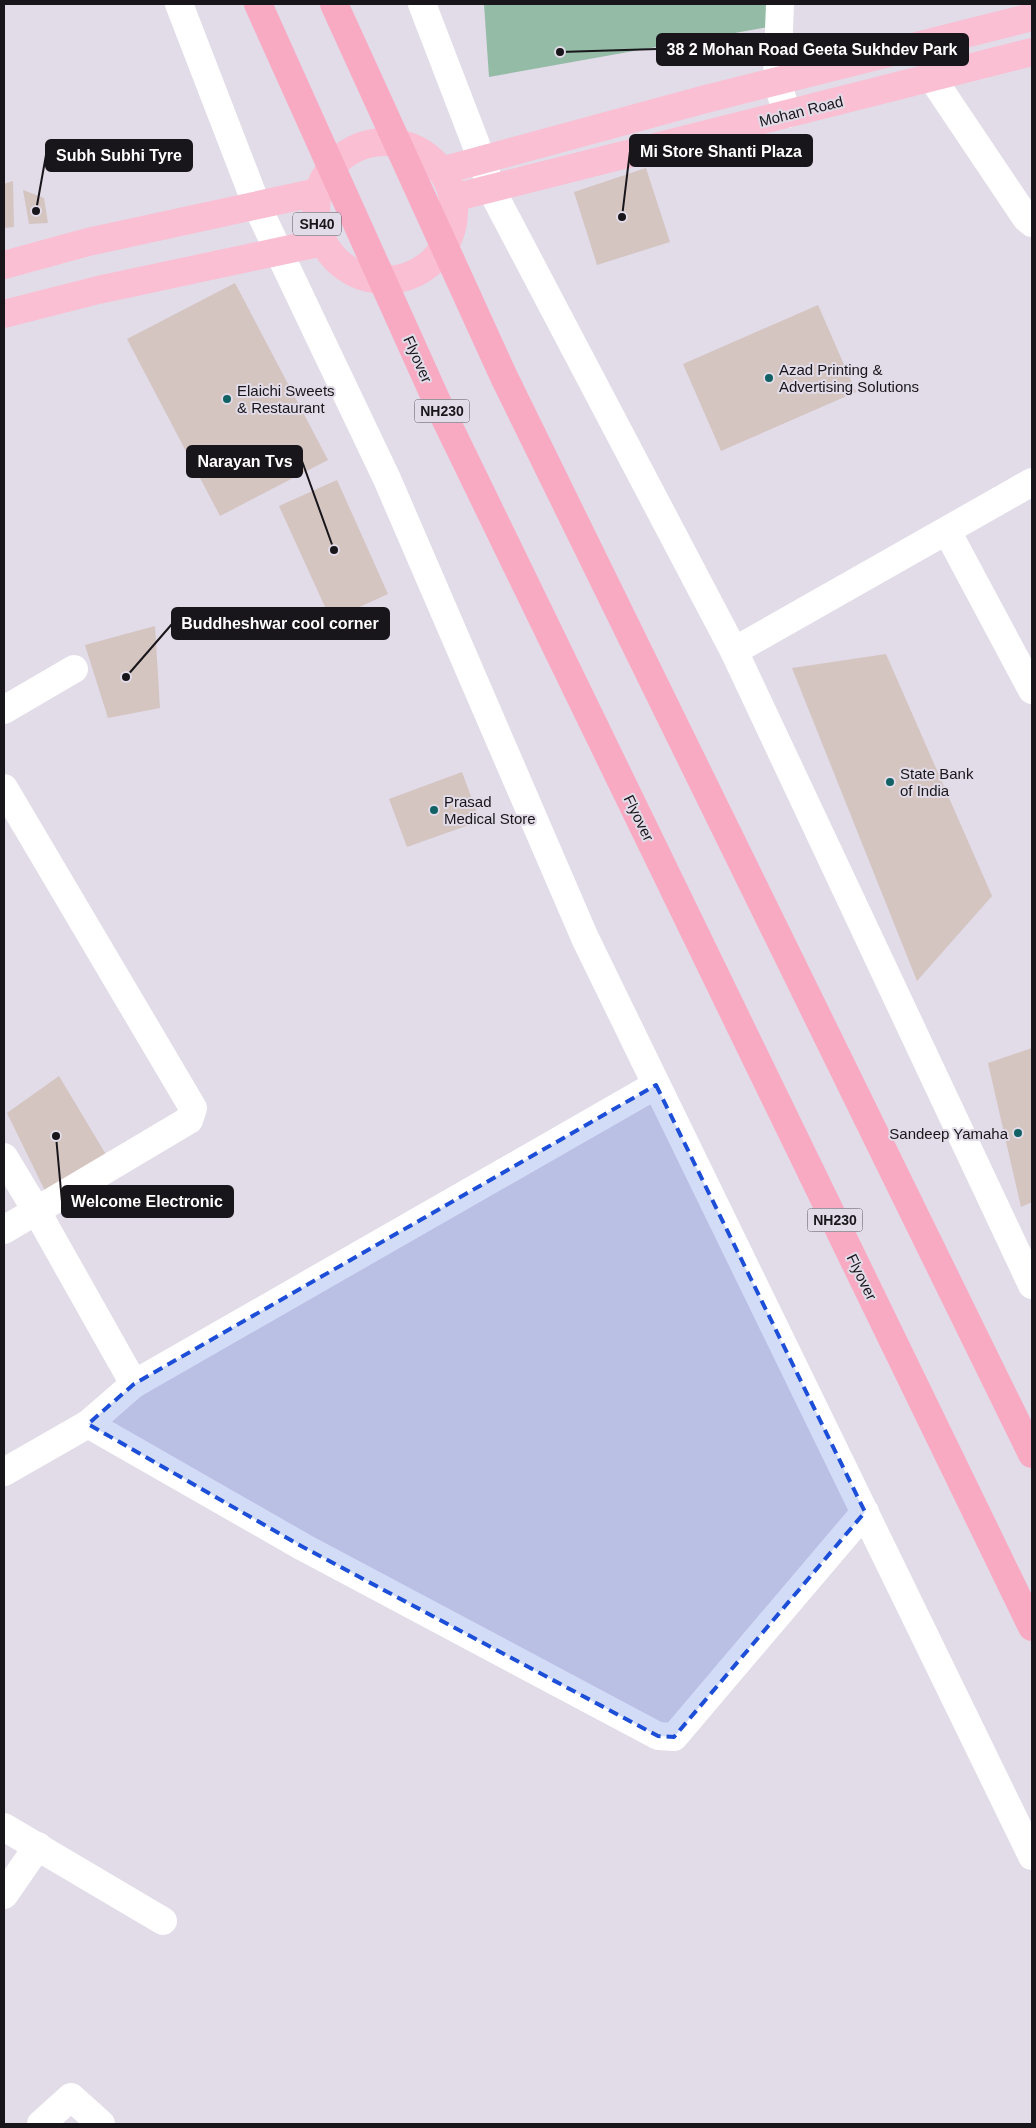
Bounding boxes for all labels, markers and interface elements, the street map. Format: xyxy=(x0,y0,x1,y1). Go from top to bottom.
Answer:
callout: 38 2 Mohan Road Geeta Sukhdev Park xyxy=(657,34,968,65)
text: 38 2 Mohan Road Geeta Sukhdev Park xyxy=(667,41,957,58)
street label: Mohan Road xyxy=(757,92,845,130)
callout: Mi Store Shanti Plaza xyxy=(630,135,812,166)
callout: Subh Subhi Tyre xyxy=(46,140,192,171)
text: Mi Store Shanti Plaza xyxy=(640,143,802,160)
text: Subh Subhi Tyre xyxy=(56,147,182,164)
road number: SH40 xyxy=(293,212,341,235)
street label: Flyover xyxy=(400,333,436,385)
place label: Azad Printing & Advertising Solutions xyxy=(779,361,919,395)
marker: Azad Printing & Advertising Solutions xyxy=(763,372,775,384)
place label: Elaichi Sweets & Restaurant xyxy=(237,382,335,416)
marker: Elaichi Sweets & Restaurant xyxy=(221,393,233,405)
road number: NH230 xyxy=(414,400,470,422)
callout: Narayan Tvs xyxy=(187,446,302,477)
text: Narayan Tvs xyxy=(197,453,293,470)
callout: Buddheshwar cool corner xyxy=(172,608,389,639)
text: Buddheshwar cool corner xyxy=(181,615,379,632)
place label: State Bank of India xyxy=(900,765,974,799)
marker: State Bank of India xyxy=(884,776,896,788)
street label: Flyover xyxy=(621,792,657,844)
place label: Prasad Medical Store xyxy=(444,793,536,827)
marker: Prasad Medical Store xyxy=(428,804,440,816)
place label: Sandeep Yamaha xyxy=(889,1125,1009,1142)
marker: Sandeep Yamaha xyxy=(1012,1127,1024,1139)
callout: Welcome Electronic xyxy=(62,1186,233,1217)
text: Welcome Electronic xyxy=(71,1193,223,1210)
road number: NH230 xyxy=(808,1208,862,1232)
street label: Flyover xyxy=(844,1251,880,1303)

